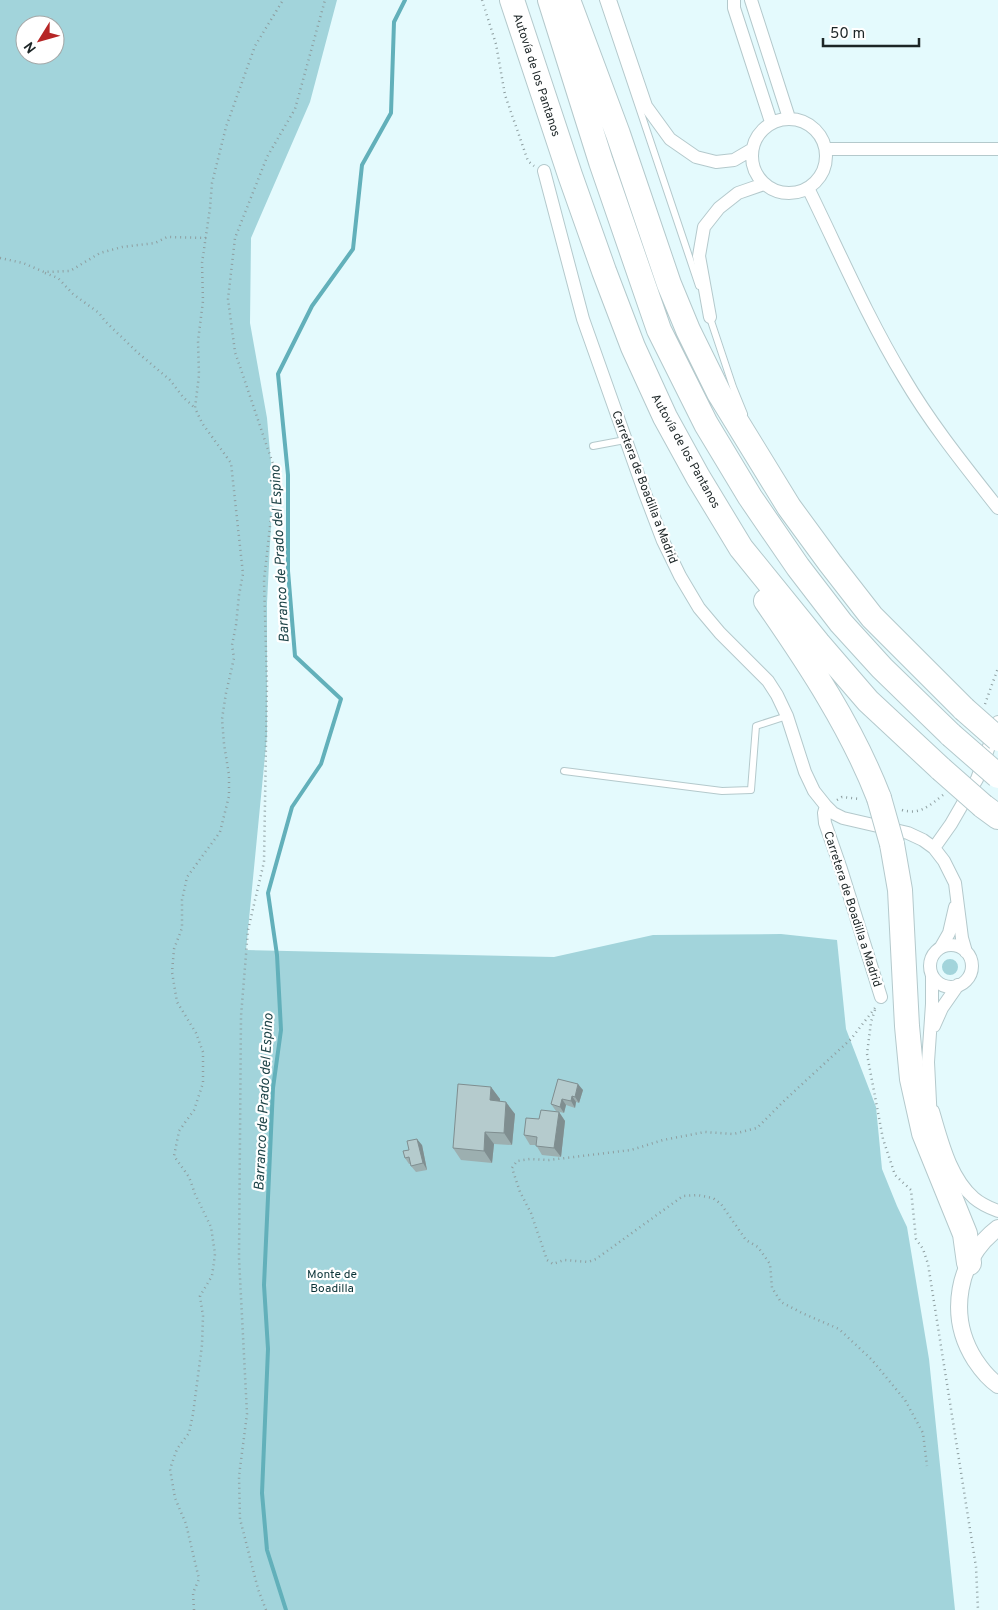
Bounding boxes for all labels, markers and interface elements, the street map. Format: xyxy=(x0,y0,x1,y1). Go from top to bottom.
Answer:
street label: Autovía de los Pantanos xyxy=(509,12,564,139)
north arrow xyxy=(15,15,65,65)
scale bar xyxy=(823,15,919,47)
text: 50 m xyxy=(830,25,865,44)
text: N xyxy=(21,38,41,56)
street label: Autovía de los Pantanos xyxy=(647,391,723,512)
street label: Carretera de Boadilla a Madrid xyxy=(607,409,681,566)
water label: Barranco de Prado del Espino xyxy=(267,464,294,643)
street label: Carretera de Boadilla a Madrid xyxy=(819,829,885,989)
water label: Barranco de Prado del Espino xyxy=(251,1012,278,1191)
park label: Monte de Boadilla xyxy=(307,1267,357,1297)

